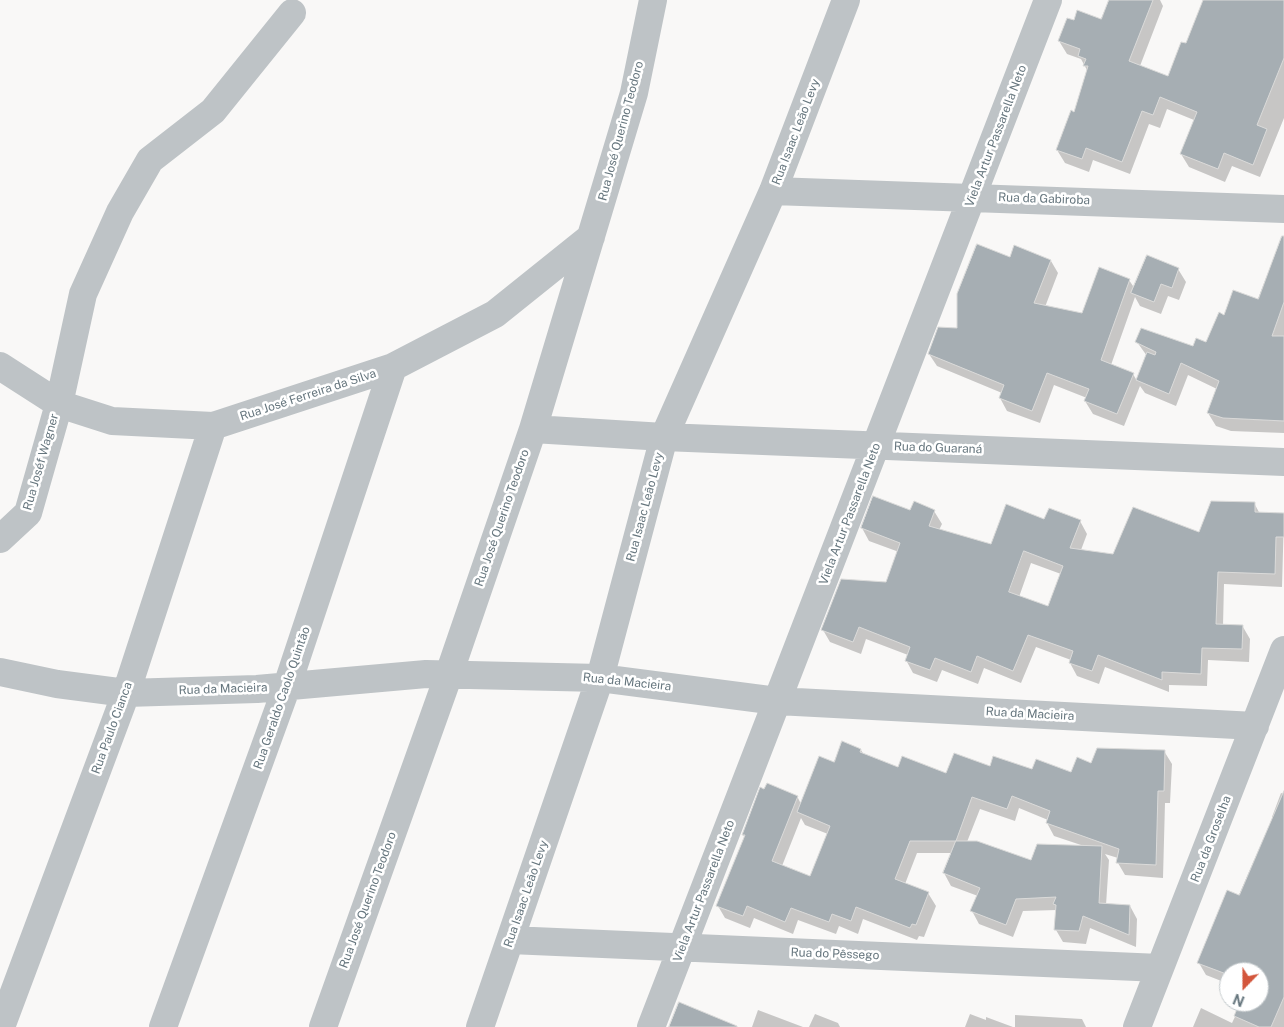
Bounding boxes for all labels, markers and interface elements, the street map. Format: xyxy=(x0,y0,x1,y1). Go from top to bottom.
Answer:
street label: Rua José Querino Teodoro xyxy=(595,60,647,202)
street label: Viela Artur Passarella Neto xyxy=(962,63,1030,209)
street label: Rua Isaac Leão Levy xyxy=(769,77,823,187)
street label: Rua da Gabiroba xyxy=(998,190,1090,208)
street label: Rua José Ferreira da Silva xyxy=(238,366,378,424)
street label: Rua Joséf Wagner xyxy=(20,412,62,512)
street label: Rua do Guaraná xyxy=(894,439,982,457)
street label: Viela Artur Passarella Neto xyxy=(816,441,884,587)
street label: Rua José Querino Teodoro xyxy=(472,448,532,588)
street label: Rua Isaac Leão Levy xyxy=(623,451,667,563)
street label: Rua Geraldo Caolo Quintão xyxy=(251,625,313,771)
street label: Rua da Macieira xyxy=(582,670,672,694)
street label: Rua Paulo Cianca xyxy=(89,680,135,776)
street label: Rua da Macieira xyxy=(178,680,268,698)
street label: Rua da Macieira xyxy=(985,704,1075,724)
street label: Rua da Groselha xyxy=(1188,794,1234,884)
street label: Viela Artur Passarella Neto xyxy=(670,818,738,964)
street label: Rua José Querino Teodoro xyxy=(337,830,399,970)
street label: Rua Isaac Leão Levy xyxy=(501,839,551,949)
street label: Rua do Pêssego xyxy=(790,945,880,963)
north arrow xyxy=(1219,962,1269,1012)
text: N xyxy=(1231,991,1247,1009)

